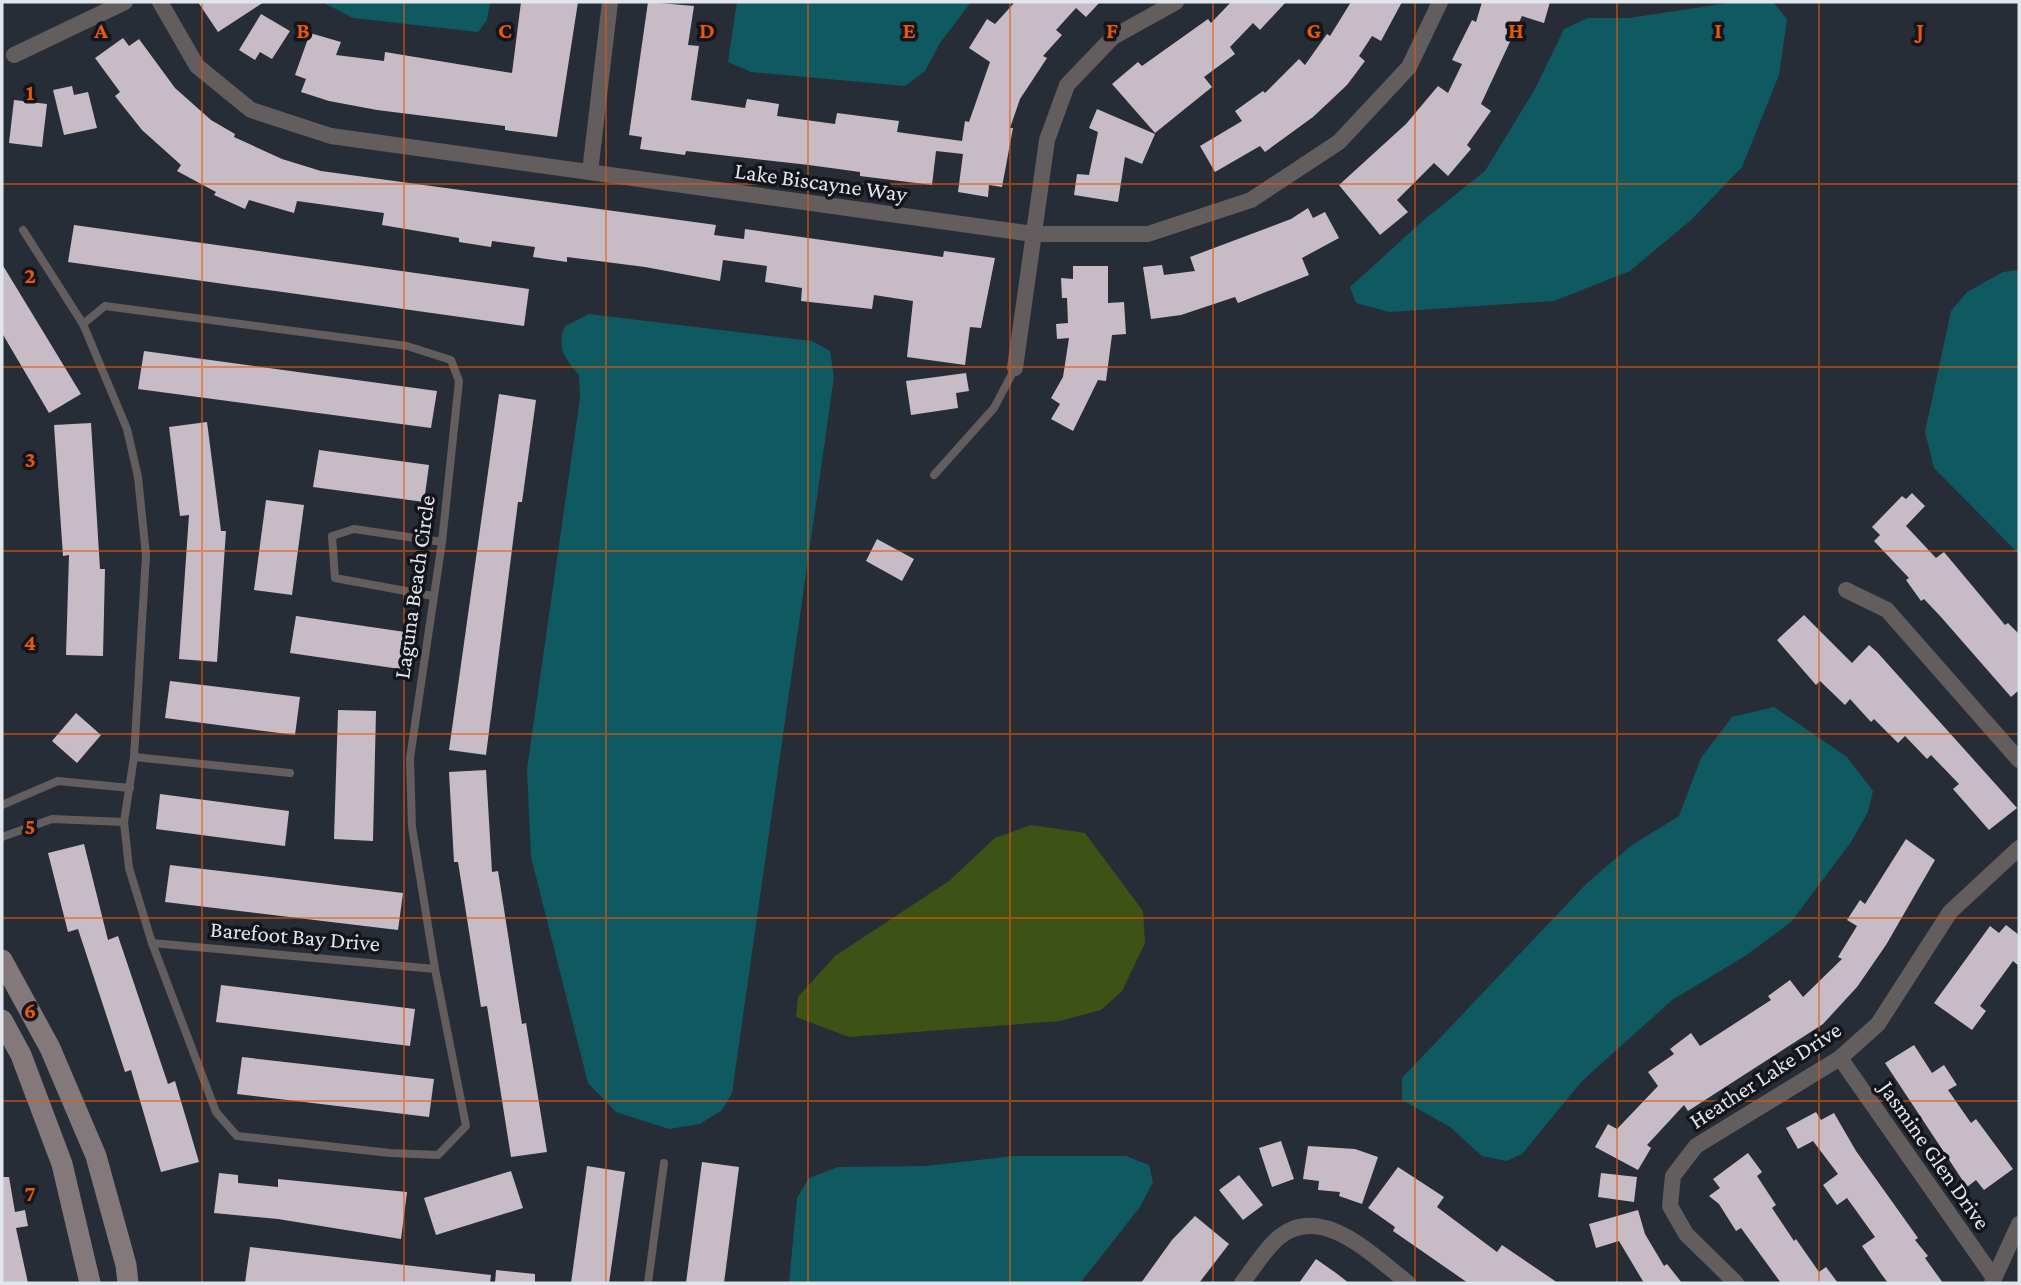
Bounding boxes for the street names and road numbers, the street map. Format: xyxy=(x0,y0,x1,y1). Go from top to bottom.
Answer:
street label: Lake Biscayne Way xyxy=(733,157,909,207)
street label: Laguna Beach Circle xyxy=(388,494,440,680)
street label: Barefoot Bay Drive xyxy=(209,916,381,956)
street label: Heather Lake Drive xyxy=(1684,1016,1846,1134)
street label: Jasmine Glen Drive xyxy=(1873,1074,1996,1234)

